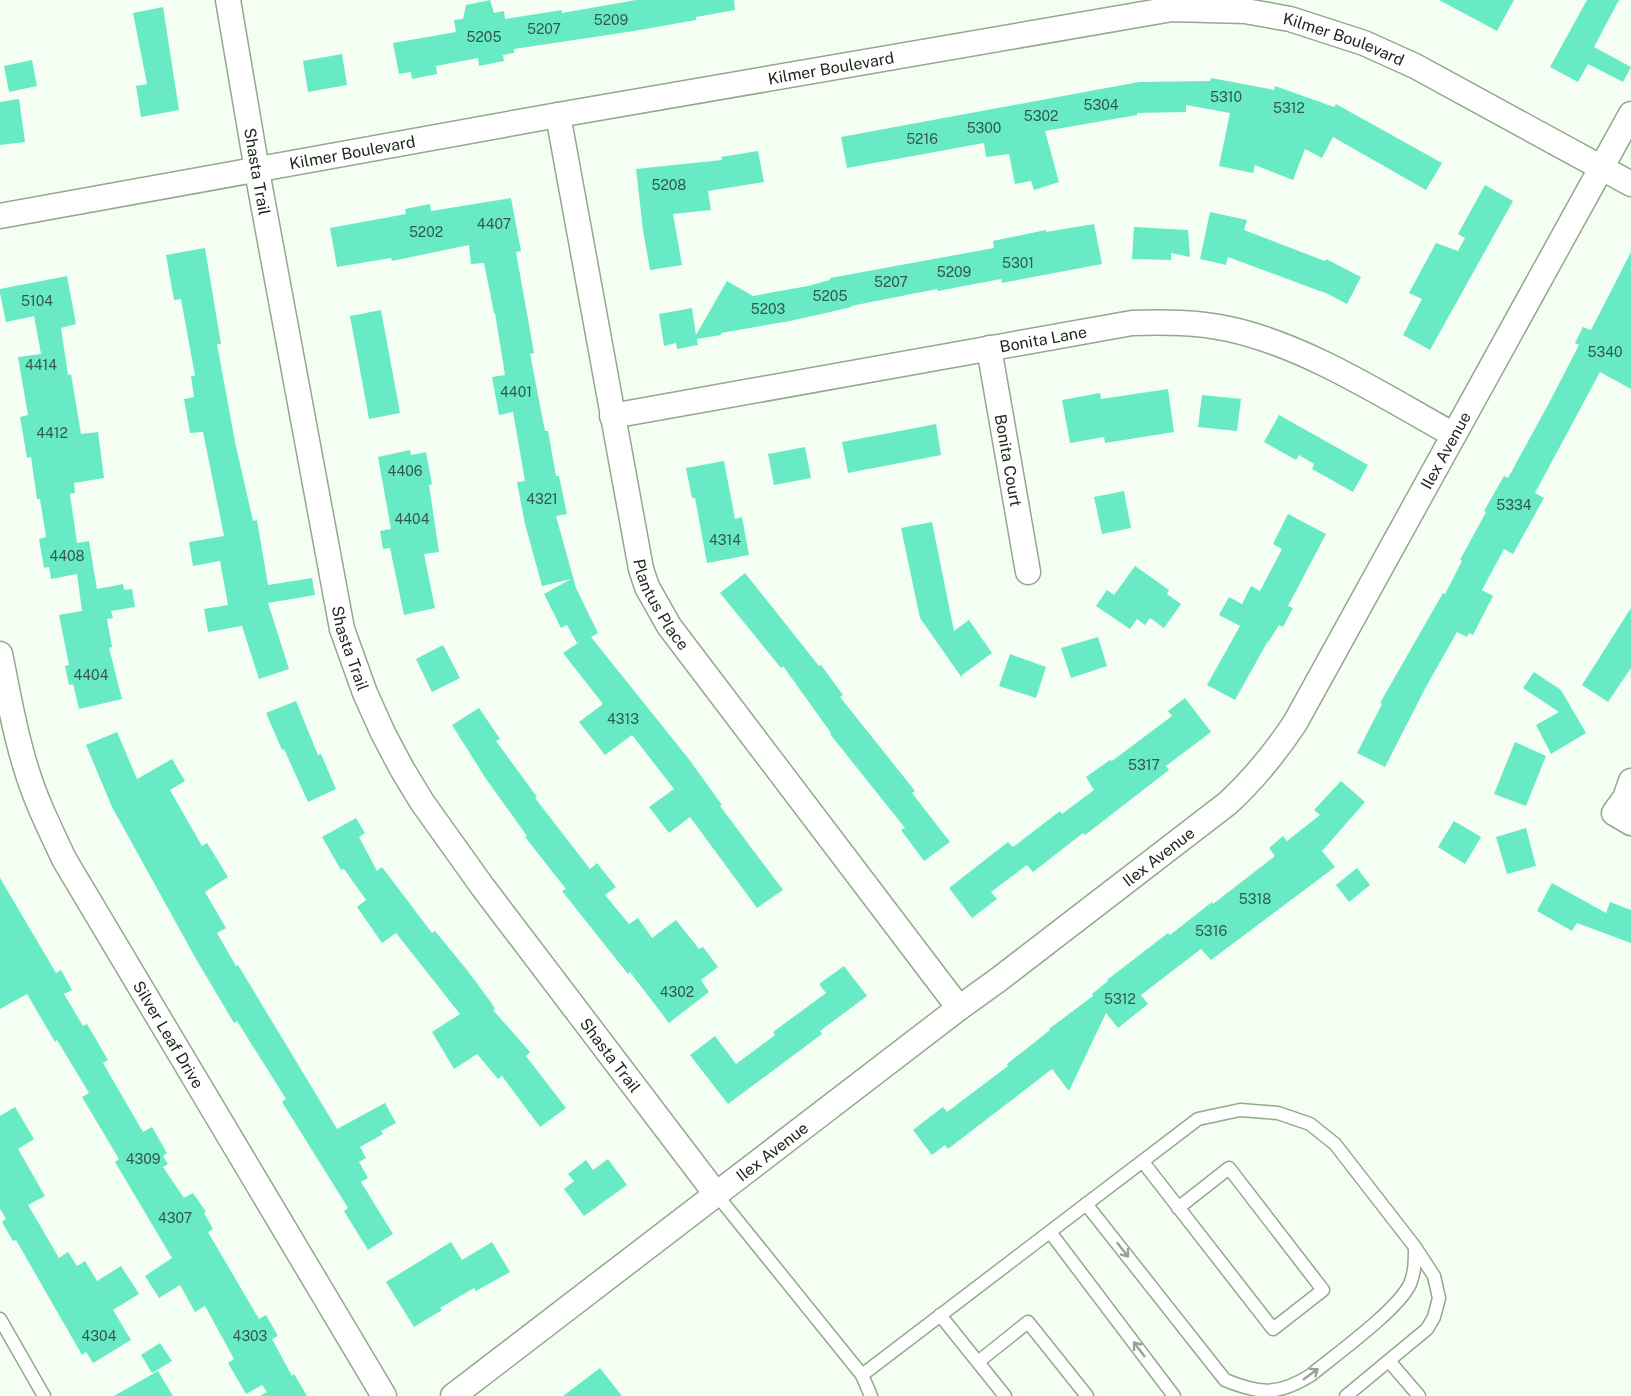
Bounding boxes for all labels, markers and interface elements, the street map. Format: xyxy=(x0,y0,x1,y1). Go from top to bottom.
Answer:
street label: Kilmer Boulevard xyxy=(1282,9,1407,70)
house number: 5209 xyxy=(594,12,629,28)
house number: 5207 xyxy=(527,21,561,37)
house number: 5205 xyxy=(467,29,501,45)
street label: Kilmer Boulevard xyxy=(766,48,896,89)
house number: 5310 xyxy=(1210,89,1242,105)
house number: 5304 xyxy=(1083,97,1119,113)
house number: 5312 xyxy=(1273,100,1305,116)
house number: 5302 xyxy=(1024,108,1058,124)
house number: 5300 xyxy=(967,120,1001,136)
street label: Shasta Trail xyxy=(240,126,274,217)
house number: 5216 xyxy=(906,131,938,147)
street label: Kilmer Boulevard xyxy=(288,132,417,173)
house number: 5208 xyxy=(652,177,686,193)
house number: 4407 xyxy=(477,216,511,232)
house number: 5202 xyxy=(409,224,443,240)
house number: 5301 xyxy=(1002,255,1034,271)
house number: 5209 xyxy=(937,264,972,280)
house number: 5207 xyxy=(874,274,908,290)
house number: 5205 xyxy=(813,288,847,304)
house number: 5104 xyxy=(21,293,53,309)
house number: 5203 xyxy=(751,301,785,317)
street label: Bonita Lane xyxy=(998,322,1088,356)
house number: 5340 xyxy=(1587,344,1623,360)
house number: 4414 xyxy=(25,357,57,373)
house number: 4401 xyxy=(500,384,532,400)
street label: Ilex Avenue xyxy=(1417,408,1475,492)
street label: Bonita Court xyxy=(991,413,1025,508)
house number: 4412 xyxy=(36,425,68,441)
house number: 4406 xyxy=(388,463,423,479)
house number: 4321 xyxy=(526,491,558,507)
house number: 5334 xyxy=(1496,497,1532,513)
house number: 4404 xyxy=(395,511,430,527)
house number: 4314 xyxy=(709,532,741,548)
house number: 4408 xyxy=(49,548,85,564)
street label: Plantus Place xyxy=(629,557,693,654)
street label: Shasta Trail xyxy=(328,604,372,694)
house number: 4404 xyxy=(74,667,109,683)
house number: 4313 xyxy=(607,711,639,727)
house number: 5317 xyxy=(1128,757,1160,773)
street label: Ilex Avenue xyxy=(1119,823,1198,891)
house number: 5318 xyxy=(1239,891,1271,907)
house number: 5316 xyxy=(1195,923,1227,939)
street label: Silver Leaf Drive xyxy=(129,978,207,1092)
house number: 4302 xyxy=(660,984,694,1000)
house number: 5312 xyxy=(1104,991,1136,1007)
street label: Shasta Trail xyxy=(576,1014,644,1096)
street label: Ilex Avenue xyxy=(733,1118,812,1185)
house number: 4309 xyxy=(126,1151,161,1167)
house number: 4307 xyxy=(158,1210,192,1226)
one-way arrow xyxy=(1116,1242,1129,1258)
house number: 4304 xyxy=(82,1328,117,1344)
house number: 4303 xyxy=(233,1328,268,1344)
one-way arrow xyxy=(1133,1341,1146,1357)
one-way arrow xyxy=(1303,1368,1319,1380)

